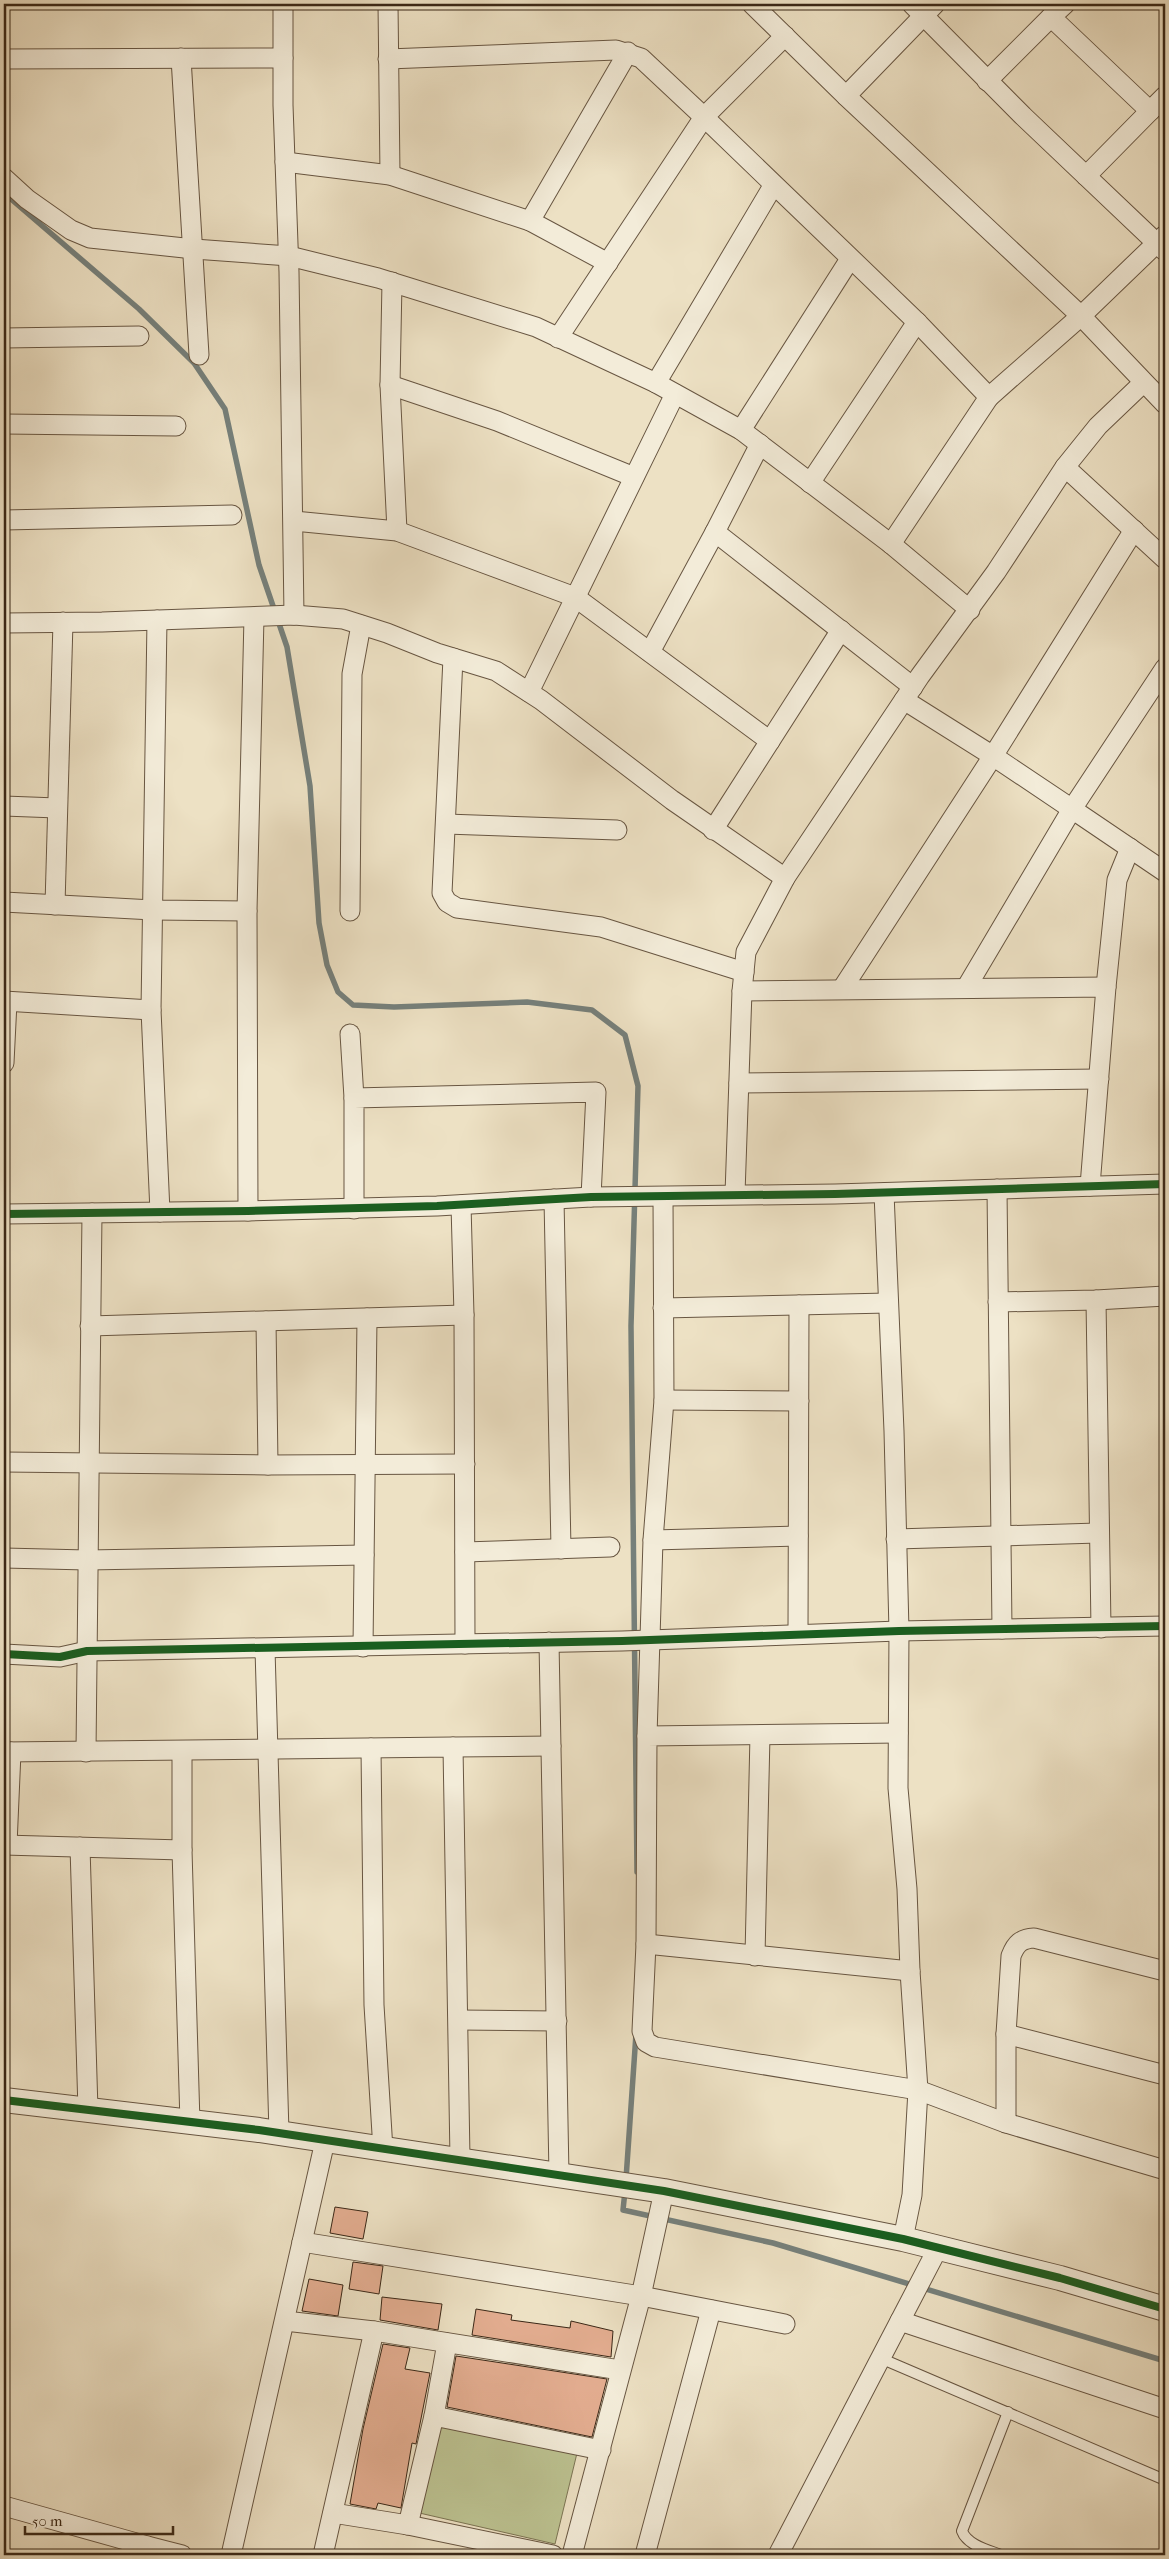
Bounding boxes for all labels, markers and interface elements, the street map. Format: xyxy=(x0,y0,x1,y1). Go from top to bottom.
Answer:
scale bar xyxy=(25,2504,172,2536)
text: 50 m xyxy=(32,2512,63,2530)

